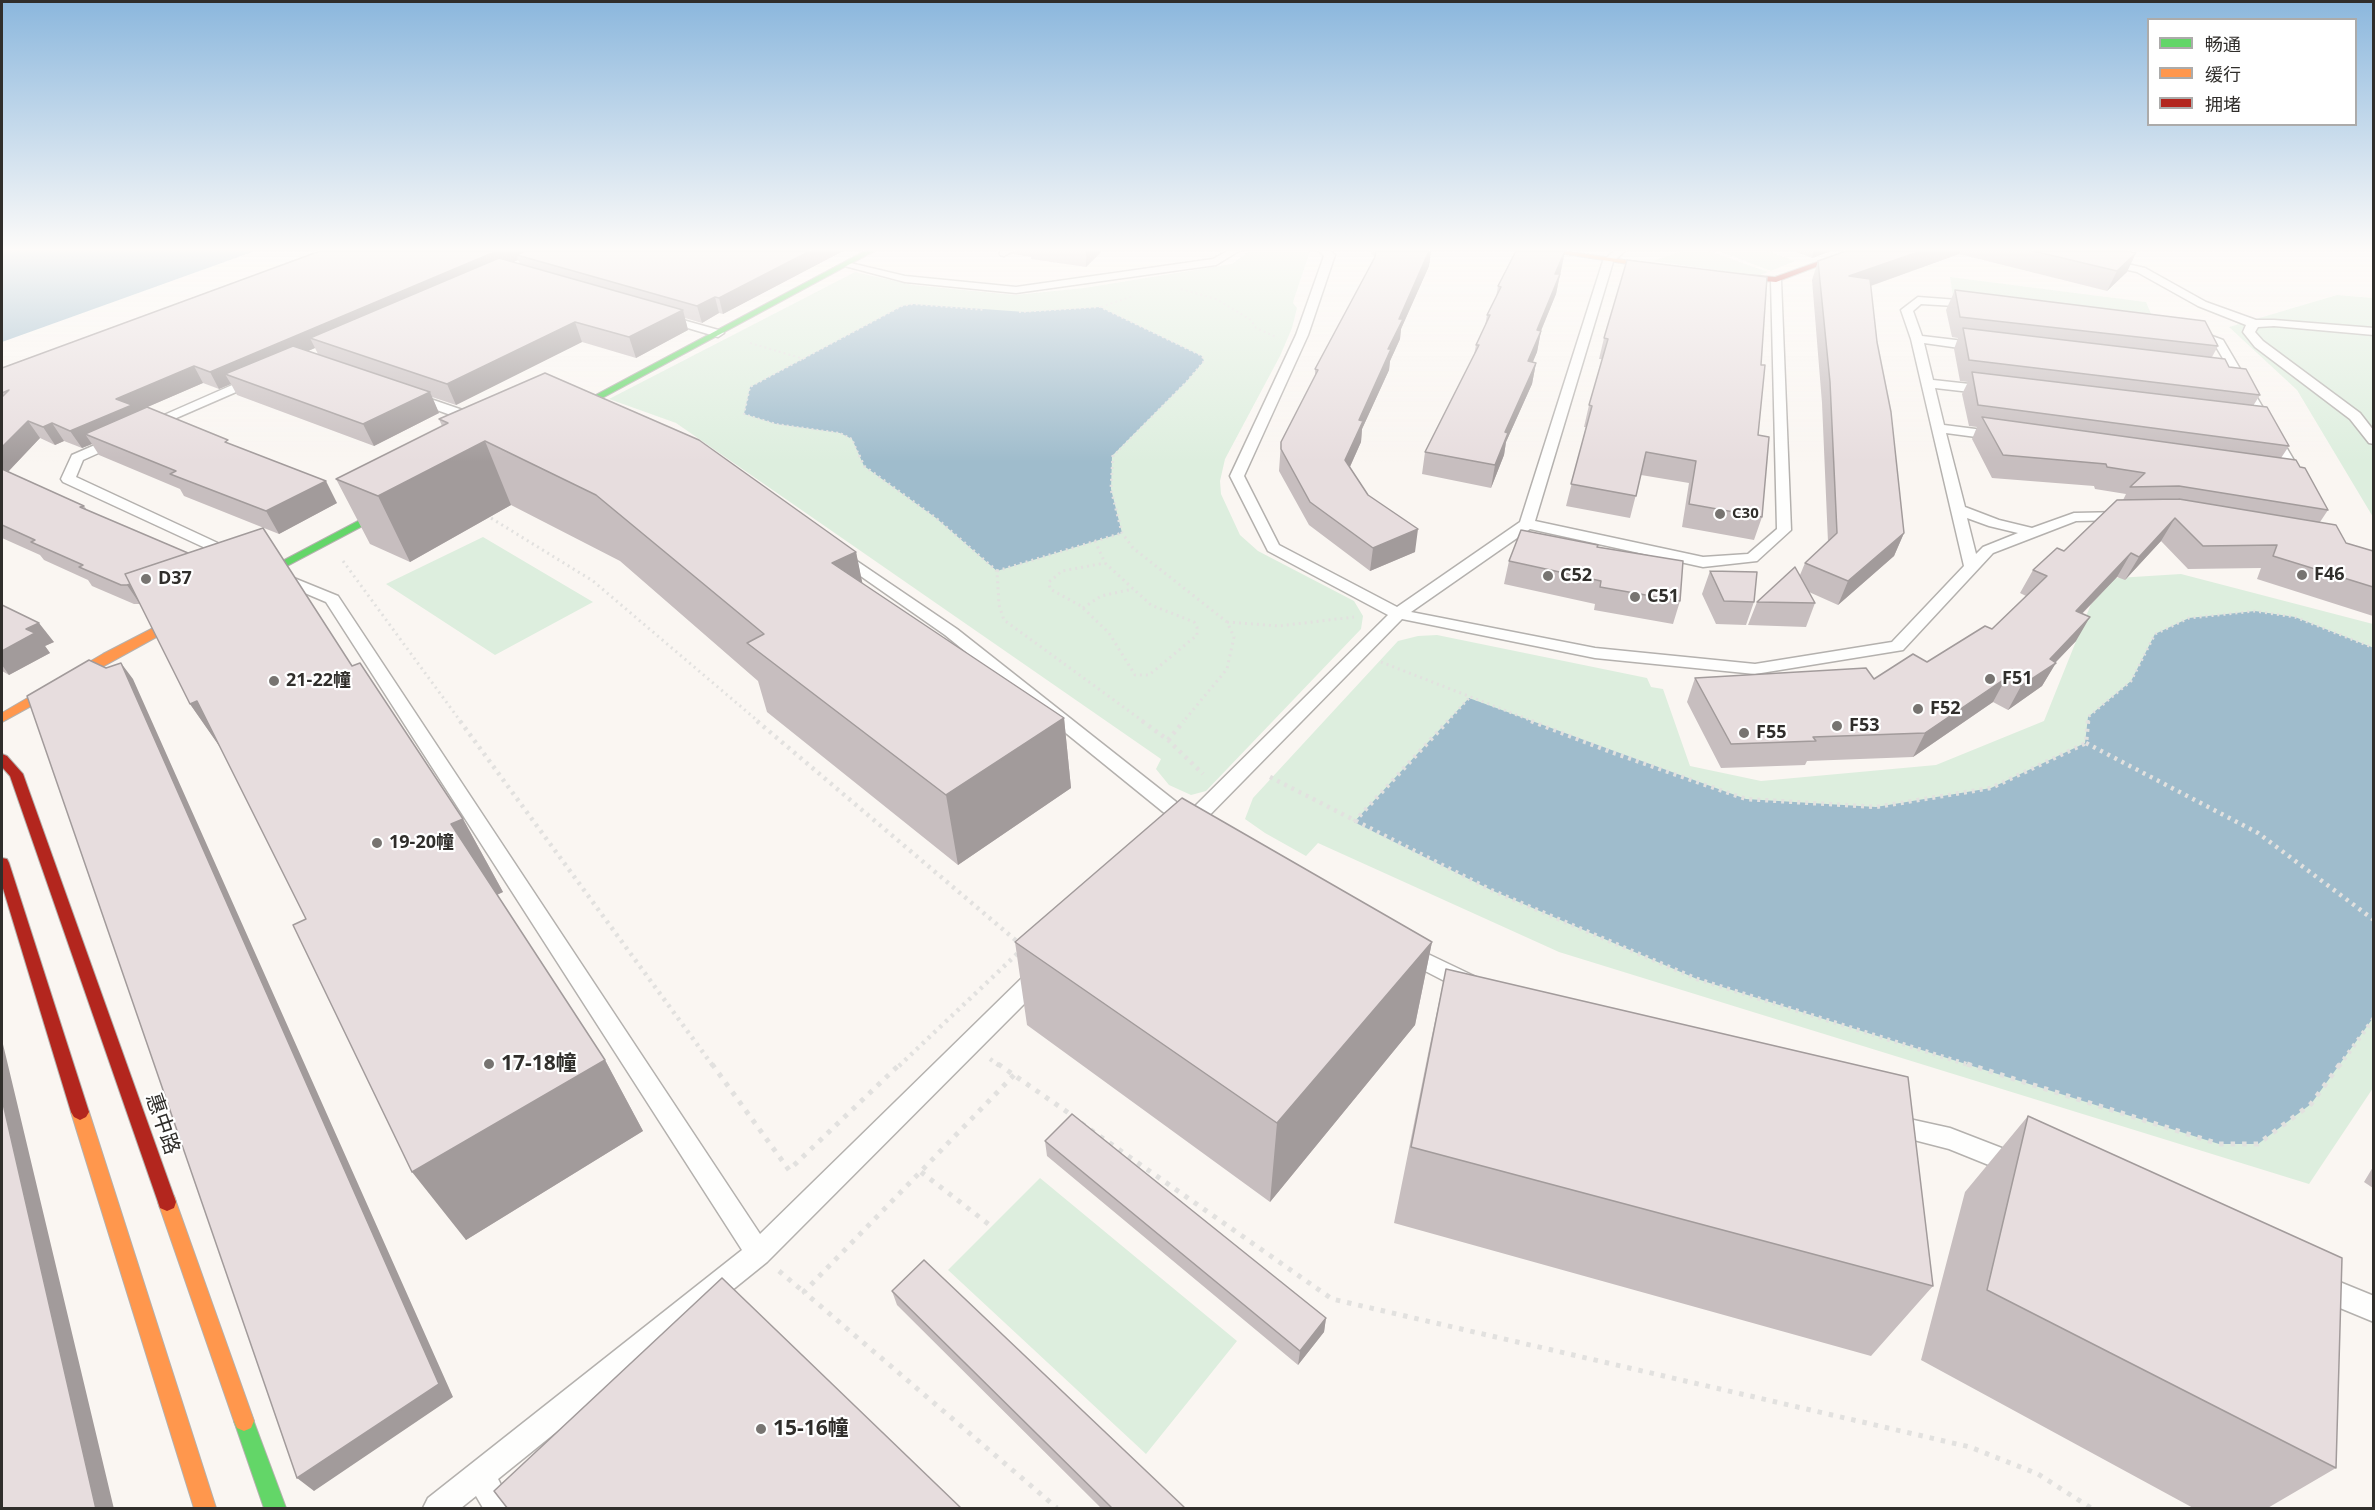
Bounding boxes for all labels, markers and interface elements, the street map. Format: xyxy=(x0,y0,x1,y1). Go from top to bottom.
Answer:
legend xyxy=(2147,18,2357,126)
text: 畅通 xyxy=(2205,32,2241,56)
text: 缓行 xyxy=(2205,62,2241,86)
text: 拥堵 xyxy=(2205,92,2241,116)
place label: C30 xyxy=(1732,505,1759,523)
marker: C30 xyxy=(1713,507,1727,521)
place label: F46 xyxy=(2314,564,2344,586)
place label: C52 xyxy=(1560,565,1592,587)
place label: D37 xyxy=(158,568,192,590)
marker: F46 xyxy=(2295,568,2309,582)
marker: C52 xyxy=(1541,569,1555,583)
marker: D37 xyxy=(139,572,153,586)
place label: C51 xyxy=(1647,586,1679,608)
marker: C51 xyxy=(1628,590,1642,604)
place label: F51 xyxy=(2002,668,2032,690)
place label: 21-22幢 xyxy=(286,670,351,692)
marker: F51 xyxy=(1983,672,1997,686)
marker: 21-22幢 xyxy=(267,674,281,688)
place label: F52 xyxy=(1930,698,1960,720)
marker: F52 xyxy=(1911,702,1925,716)
place label: F53 xyxy=(1849,715,1879,737)
marker: F53 xyxy=(1830,719,1844,733)
place label: F55 xyxy=(1756,722,1786,744)
marker: F55 xyxy=(1737,726,1751,740)
place label: 19-20幢 xyxy=(389,832,454,854)
marker: 19-20幢 xyxy=(370,836,384,850)
place label: 17-18幢 xyxy=(501,1051,577,1077)
marker: 17-18幢 xyxy=(482,1057,496,1071)
street label: 惠中路 xyxy=(140,1090,184,1158)
place label: 15-16幢 xyxy=(773,1416,849,1442)
marker: 15-16幢 xyxy=(754,1422,768,1436)

